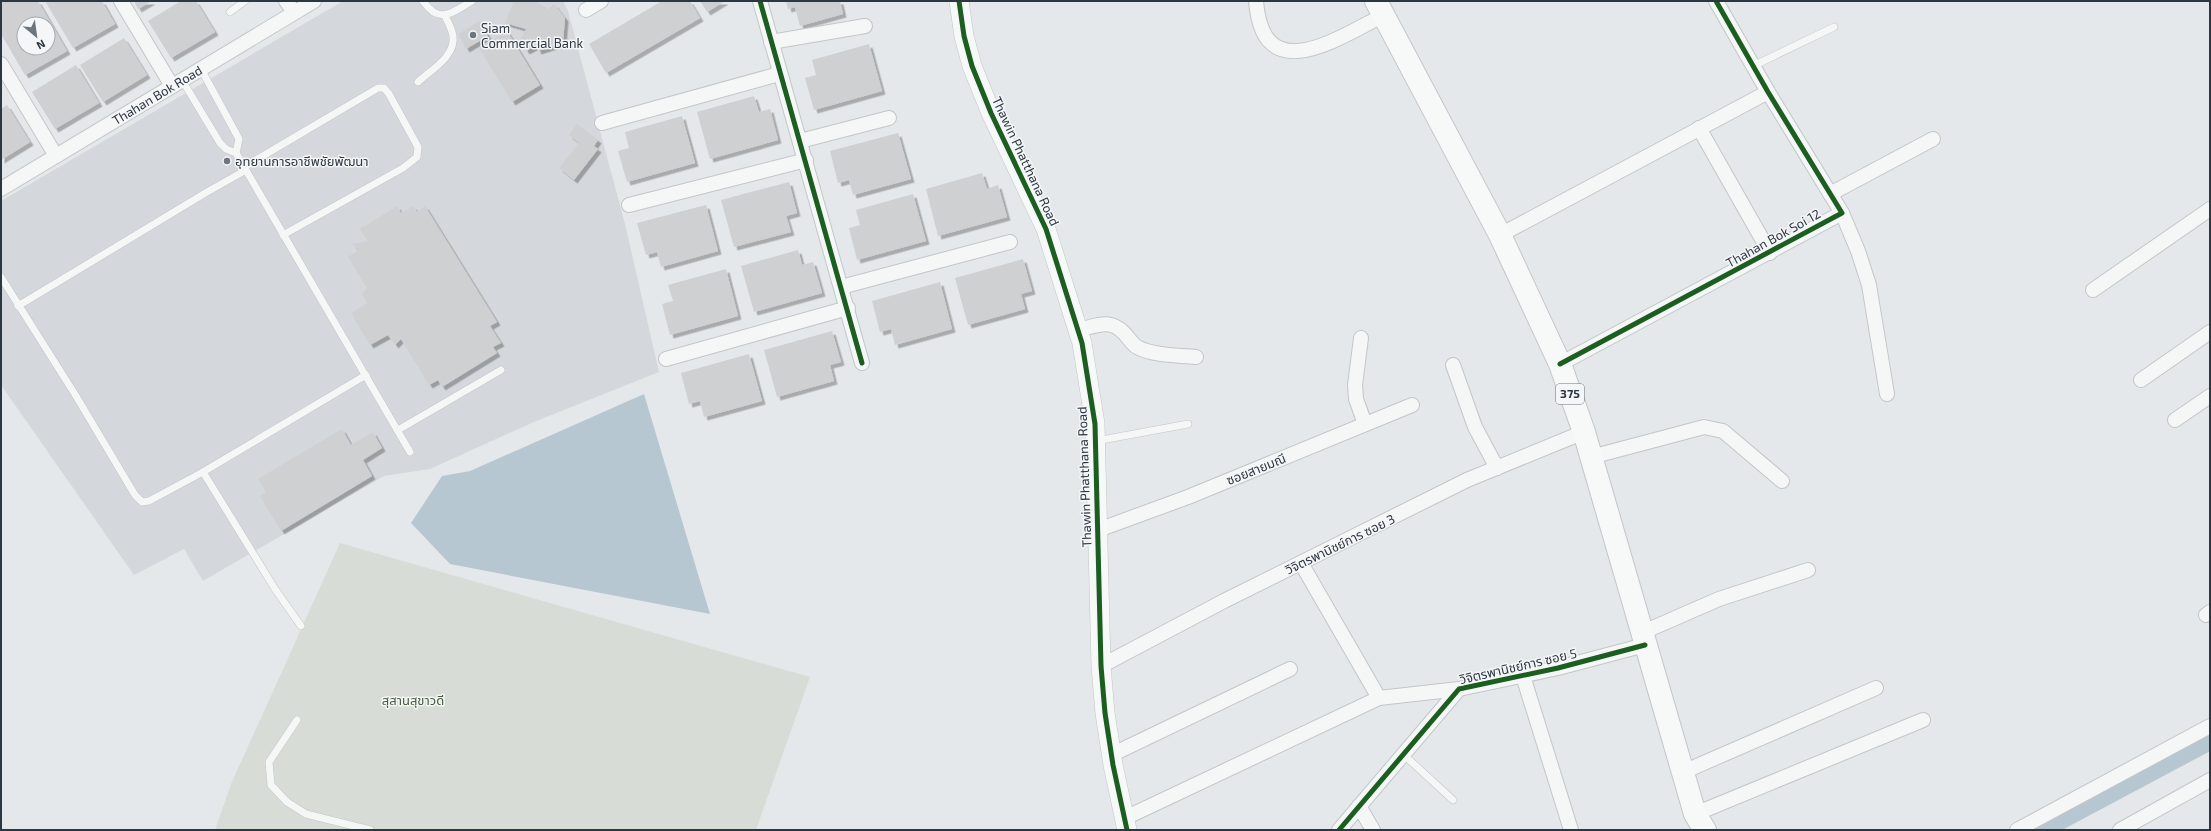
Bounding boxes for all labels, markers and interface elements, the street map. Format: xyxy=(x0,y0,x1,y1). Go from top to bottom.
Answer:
north arrow xyxy=(16,16,56,56)
place label: Siam Commercial Bank xyxy=(481,20,583,51)
marker: Siam Commercial Bank xyxy=(468,30,478,40)
text: N xyxy=(34,38,48,53)
street label: Thahan Bok Road xyxy=(109,62,205,128)
street label: Thawin Phatthana Road xyxy=(989,94,1063,228)
place label: อุทยานการอาชีพชัยพัฒนา xyxy=(235,153,369,169)
marker: อุทยานการอาชีพชัยพัฒนา xyxy=(222,156,232,166)
street label: Thahan Bok Soi 12 xyxy=(1723,205,1823,271)
road number: 375 xyxy=(1556,384,1584,404)
street label: Thawin Phatthana Road xyxy=(1074,406,1094,548)
street label: ซอยสายมณี xyxy=(1224,450,1288,488)
street label: วิจิตรพานิชย์การ ซอย 3 xyxy=(1282,511,1397,578)
street label: วิจิตรพานิชย์การ ซอย 5 xyxy=(1457,645,1578,687)
park label: สุสานสุขาวดี xyxy=(382,692,444,708)

